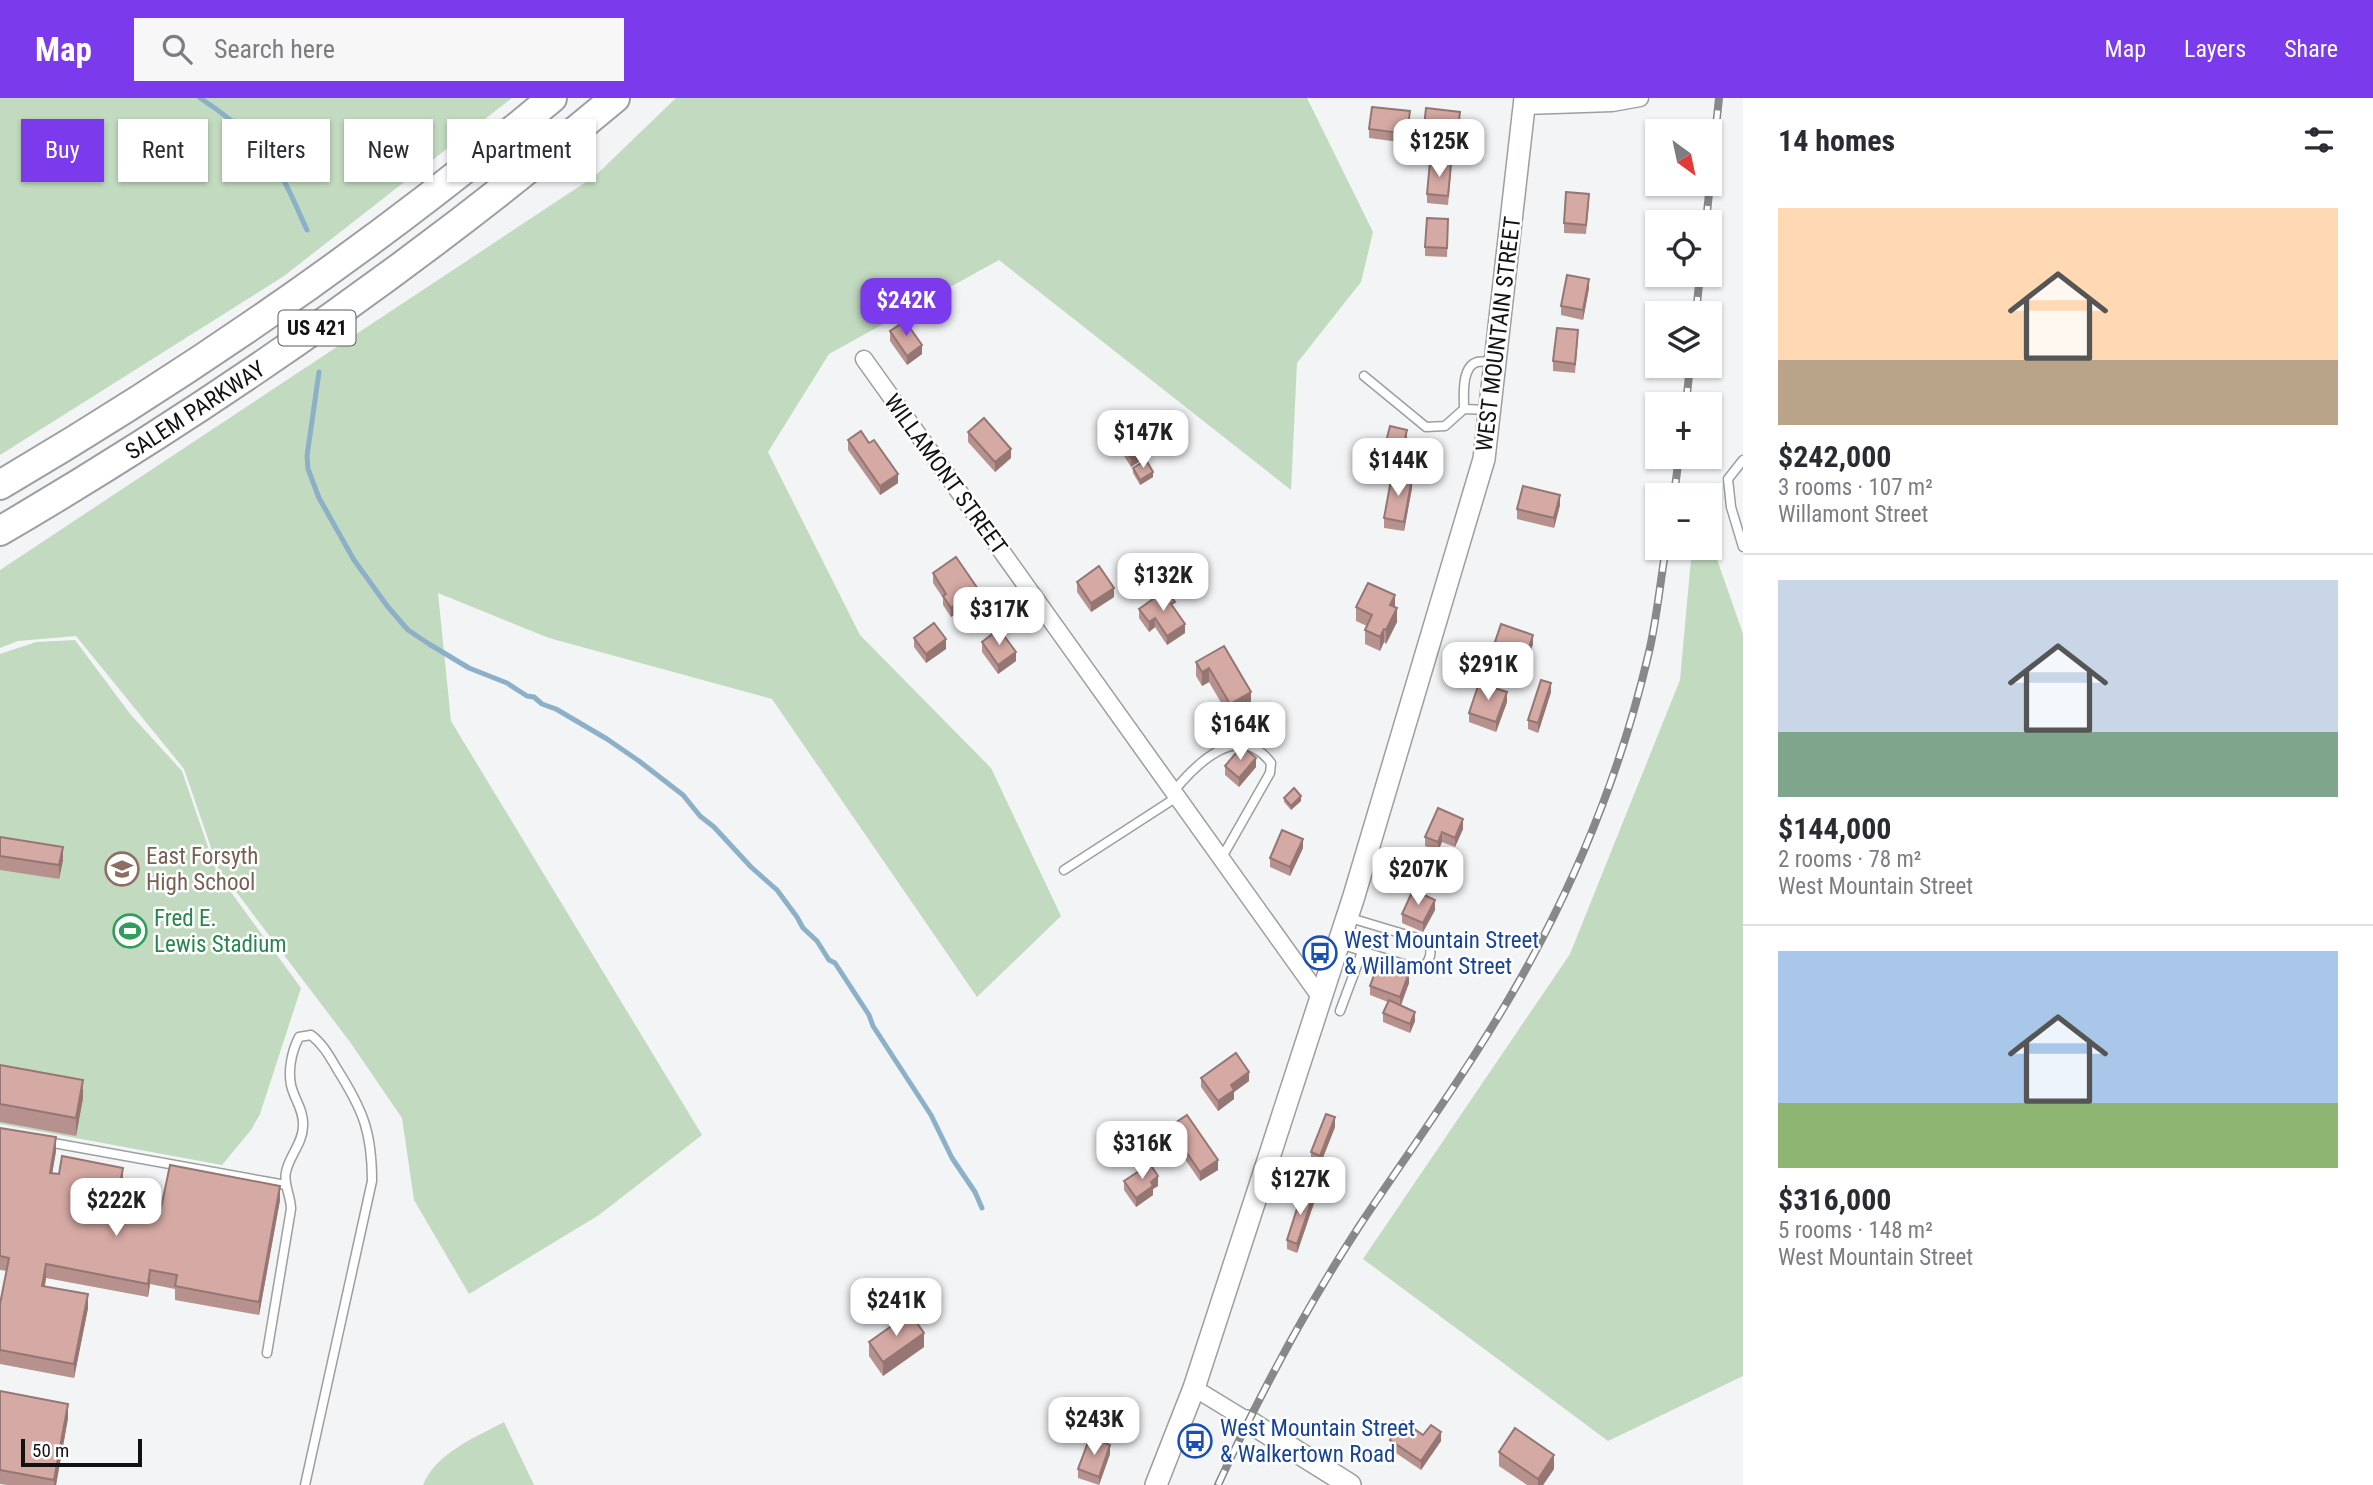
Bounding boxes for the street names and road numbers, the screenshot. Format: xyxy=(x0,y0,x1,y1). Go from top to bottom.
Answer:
street label: WEST MOUNTAIN STREET xyxy=(1471,215,1526,453)
road number: US 421 xyxy=(278,310,356,345)
street label: SALEM PARKWAY xyxy=(121,355,270,466)
street label: WILLAMONT STREET xyxy=(878,389,1013,560)

